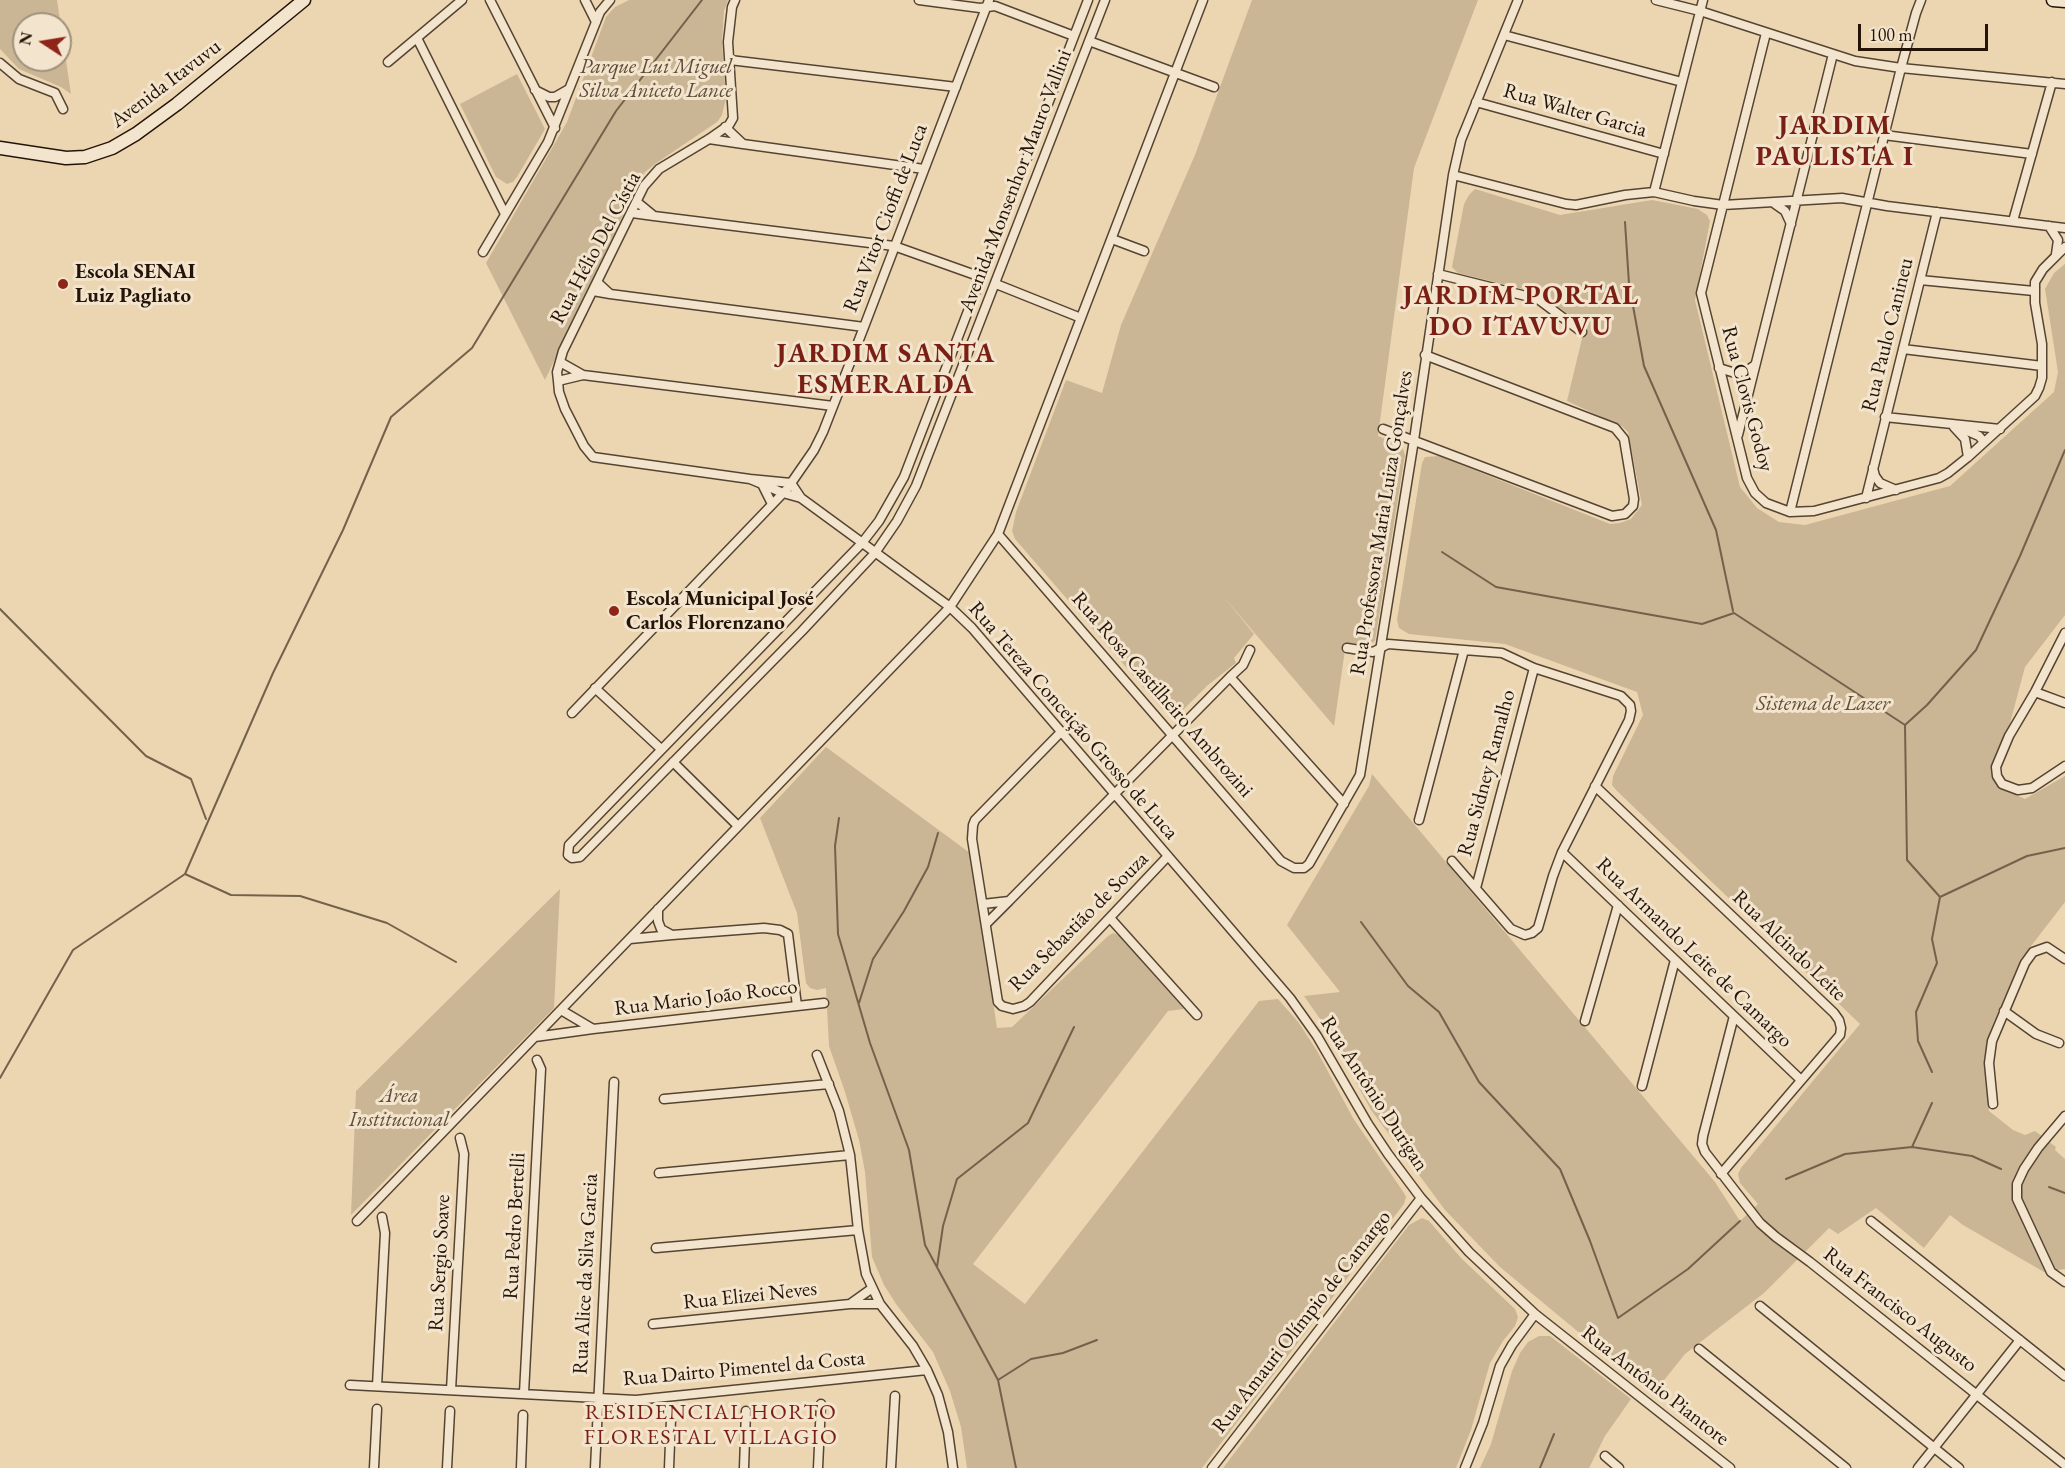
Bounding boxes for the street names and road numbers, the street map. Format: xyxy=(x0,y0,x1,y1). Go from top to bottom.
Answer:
street label: Avenida Itavuvu xyxy=(106,34,226,134)
street label: Avenida Monsenhor Mauro Vallini xyxy=(954,46,1078,316)
street label: Rua Walter Garcia xyxy=(1500,78,1650,144)
street label: Rua Vitor Cioffi de Luca xyxy=(838,120,934,316)
street label: Rua Hélio Del Cístia xyxy=(545,168,647,328)
street label: Rua Paulo Canineu xyxy=(1857,255,1919,415)
street label: Rua Clovis Godoy xyxy=(1715,324,1779,474)
street label: Rua Professora Maria Luiza Gonçalves xyxy=(1345,369,1419,677)
street label: Rua Rosa Castilheiro Ambrozini xyxy=(1066,587,1258,803)
street label: Rua Tereza Conceição Grosso de Luca xyxy=(963,597,1183,845)
street label: Rua Sidney Ramalho xyxy=(1453,687,1521,859)
street label: Rua Sebastião de Souza xyxy=(1004,847,1154,997)
street label: Rua Armando Leite de Camargo xyxy=(1591,852,1797,1054)
street label: Rua Alcindo Leite xyxy=(1727,885,1851,1007)
street label: Rua Mario João Rocco xyxy=(613,974,799,1022)
street label: Rua Antônio Durigan xyxy=(1314,1012,1434,1176)
street label: Rua Pedro Bertelli xyxy=(499,1152,531,1300)
street label: Rua Alice da Silva Garcia xyxy=(568,1173,604,1375)
street label: Rua Sergio Soave xyxy=(424,1194,456,1332)
street label: Rua Amauri Olímpio de Camargo xyxy=(1207,1205,1397,1439)
street label: Rua Francisco Augusto xyxy=(1818,1242,1982,1378)
street label: Rua Elizei Neves xyxy=(682,1276,818,1316)
street label: Rua Antônio Piantore xyxy=(1576,1321,1734,1451)
street label: Rua Dairto Pimentel da Costa xyxy=(622,1346,866,1392)

